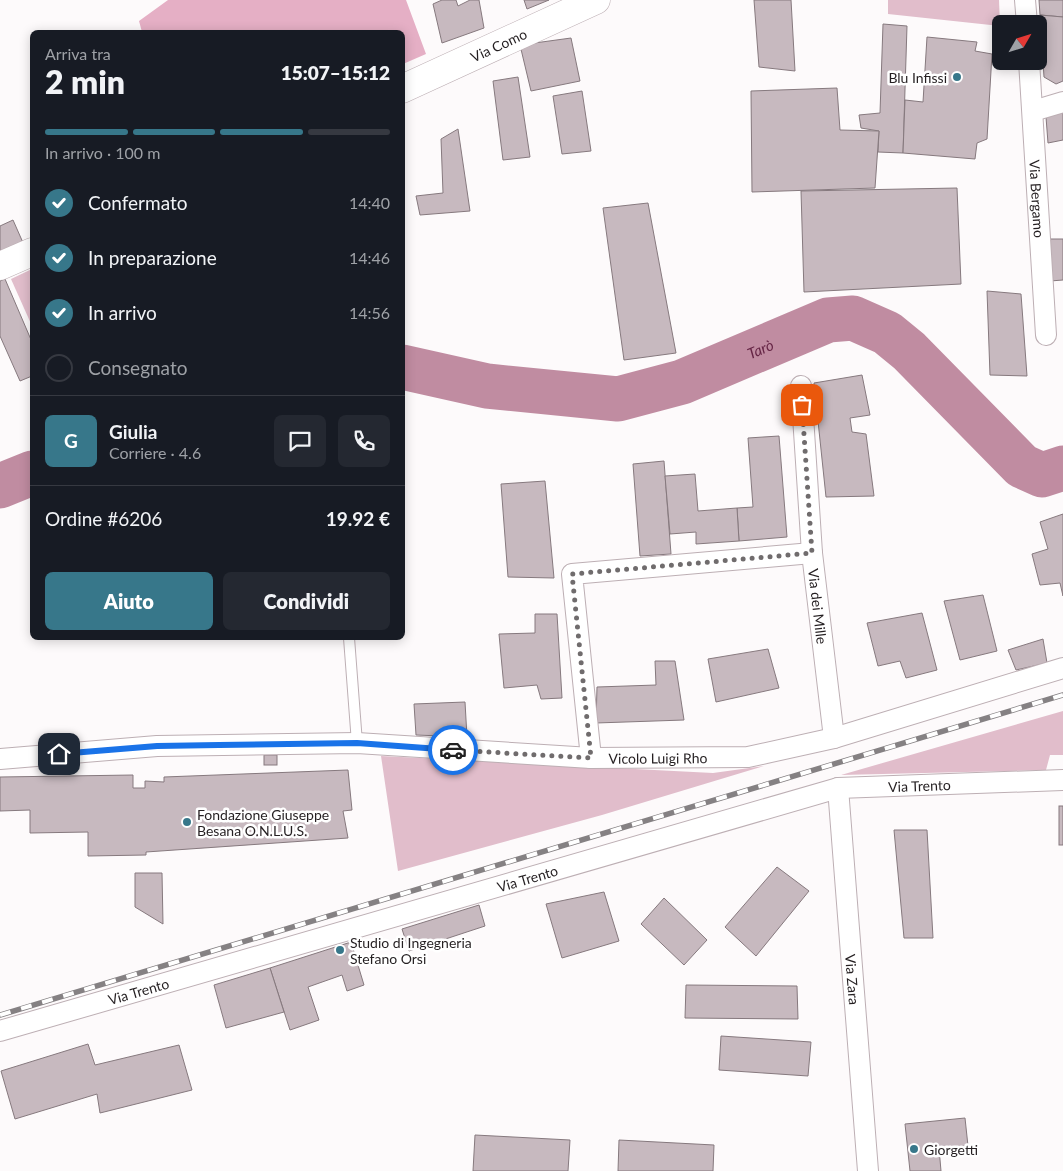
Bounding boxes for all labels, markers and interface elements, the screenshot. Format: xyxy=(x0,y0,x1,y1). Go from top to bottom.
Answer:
north arrow xyxy=(992,15,1048,70)
map controls xyxy=(992,15,1047,70)
street label: Via Como xyxy=(468,25,529,65)
text: Arriva tra xyxy=(45,44,111,63)
text: 15:07–15:12 xyxy=(281,61,390,84)
text: 2 min xyxy=(45,62,125,101)
place label: Blu Infissi xyxy=(888,69,947,86)
marker: Blu Infissi xyxy=(951,71,963,83)
text: In arrivo · 100 m xyxy=(45,143,160,162)
street label: Via Bergamo xyxy=(1027,159,1048,238)
icon: check xyxy=(45,189,73,217)
text: Confermato xyxy=(88,191,188,214)
text: 14:40 xyxy=(349,193,390,212)
icon: check xyxy=(45,244,73,272)
text: In preparazione xyxy=(88,246,217,269)
text: 14:46 xyxy=(349,248,390,267)
icon: check xyxy=(45,299,73,327)
text: In arrivo xyxy=(88,301,157,324)
text: 14:56 xyxy=(349,303,390,322)
water label: Tarò xyxy=(744,335,776,362)
text: Consegnato xyxy=(88,356,187,379)
pin xyxy=(781,384,823,426)
icon: bag xyxy=(788,391,816,419)
button: chat xyxy=(274,415,326,467)
button: phone xyxy=(338,415,390,467)
text: Giulia xyxy=(109,420,158,443)
text: G xyxy=(64,429,78,452)
text: Corriere · 4.6 xyxy=(109,443,201,462)
text: Ordine #6206 xyxy=(45,507,162,530)
text: 19.92 € xyxy=(326,507,390,530)
street label: Via dei Mille xyxy=(805,568,831,645)
button: Aiuto xyxy=(45,572,213,630)
button: Condividi xyxy=(223,572,390,630)
courier xyxy=(428,725,478,775)
pin xyxy=(38,733,80,775)
icon: car xyxy=(439,736,467,764)
icon: home xyxy=(45,740,73,768)
street label: Vicolo Luigi Rho xyxy=(608,749,708,766)
street label: Via Trento xyxy=(888,775,951,795)
place label: Fondazione Giuseppe Besana O.N.L.U.S. xyxy=(197,806,329,839)
marker: Fondazione Giuseppe Besana O.N.L.U.S. xyxy=(181,816,193,828)
street label: Via Trento xyxy=(495,861,560,895)
place label: Studio di Ingegneria Stefano Orsi xyxy=(350,934,472,967)
marker: Studio di Ingegneria Stefano Orsi xyxy=(334,944,346,956)
street label: Via Zara xyxy=(843,953,863,1005)
street label: Via Trento xyxy=(106,974,171,1008)
place label: Giorgetti xyxy=(924,1141,978,1158)
marker: Giorgetti xyxy=(908,1143,920,1155)

